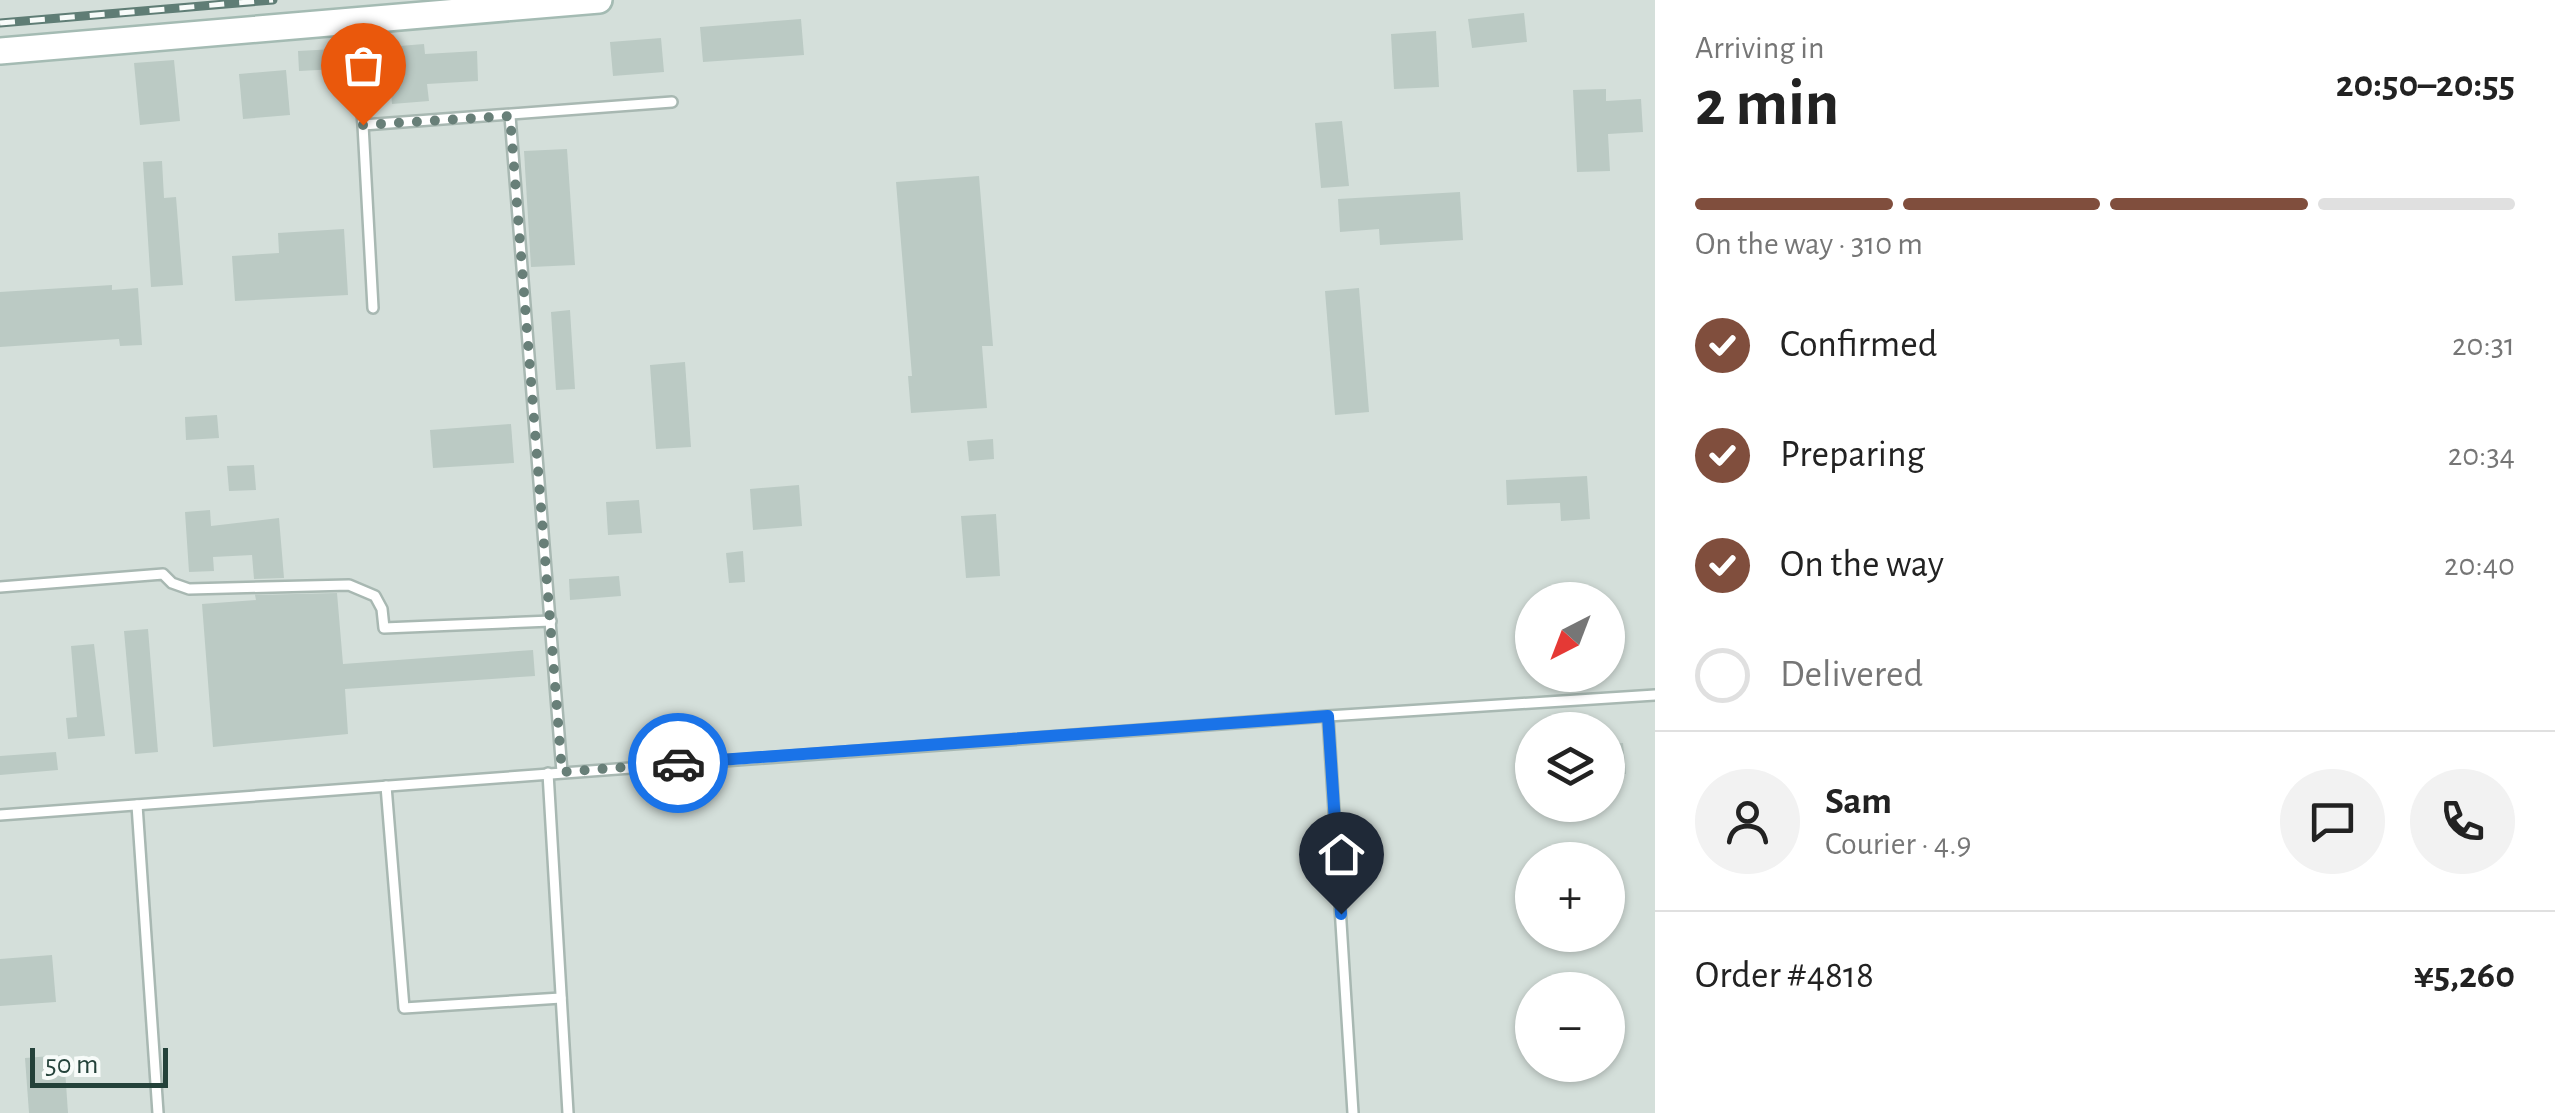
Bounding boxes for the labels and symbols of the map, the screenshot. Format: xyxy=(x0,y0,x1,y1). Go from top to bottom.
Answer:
pin xyxy=(321,23,406,126)
north arrow xyxy=(1515,582,1625,692)
courier xyxy=(628,713,728,813)
pin xyxy=(1299,812,1384,915)
scale bar xyxy=(30,1043,168,1088)

